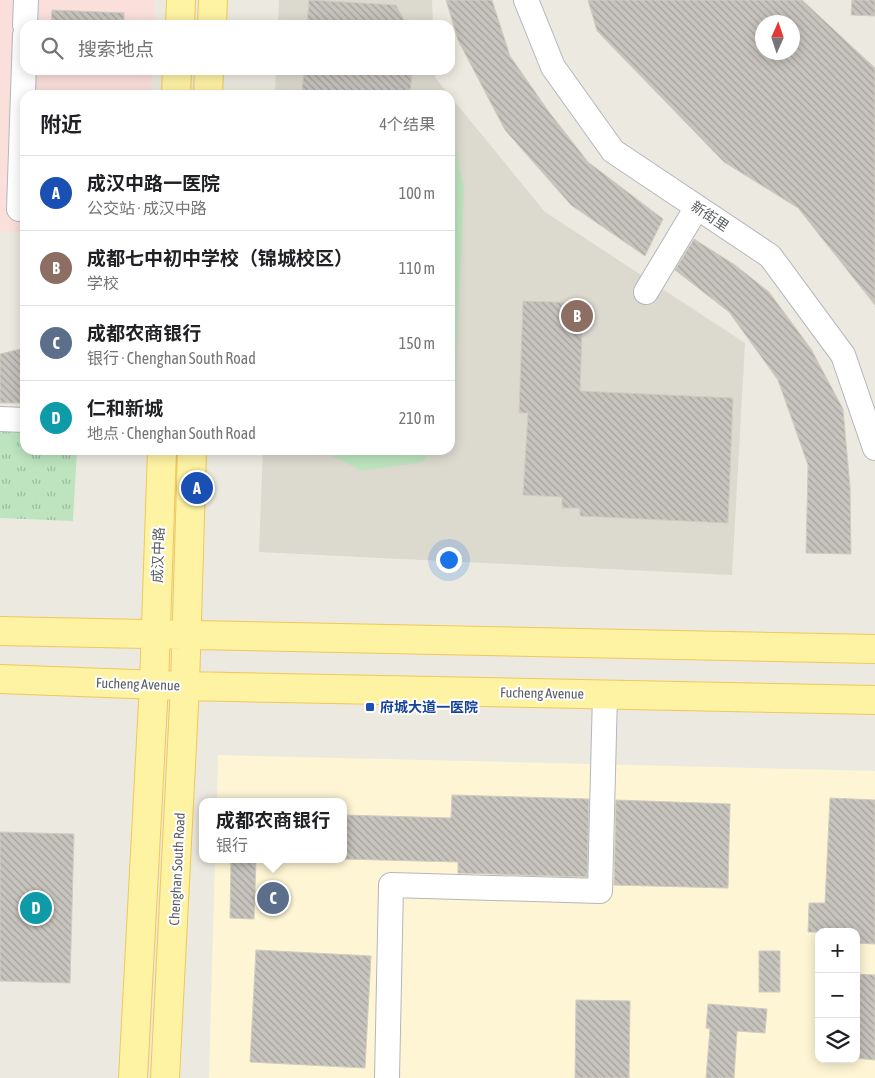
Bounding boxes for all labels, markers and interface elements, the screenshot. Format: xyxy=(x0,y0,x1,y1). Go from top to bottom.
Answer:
north arrow xyxy=(755,15,800,60)
search box xyxy=(20,20,455,75)
icon: search xyxy=(38,34,66,62)
text: 搜索地点 xyxy=(78,38,154,60)
text: 附近 xyxy=(40,112,82,136)
text: 4个结果 xyxy=(379,115,435,133)
text: 成汉中路一医院 xyxy=(87,172,220,194)
text: A xyxy=(52,184,60,202)
text: 100 m xyxy=(399,184,435,202)
street label: 新街里 xyxy=(688,198,732,234)
text: 公交站 · 成汉中路 xyxy=(87,199,207,217)
text: 成都七中初中学校（锦城校区） xyxy=(87,247,353,269)
text: B xyxy=(52,259,60,277)
text: 110 m xyxy=(399,259,435,277)
text: 学校 xyxy=(87,274,119,292)
pin: B xyxy=(561,297,593,335)
text: 成都农商银行 xyxy=(87,322,201,344)
text: C xyxy=(52,334,60,352)
text: 150 m xyxy=(399,334,435,352)
text: 银行 · Chenghan South Road xyxy=(87,349,256,367)
text: 仁和新城 xyxy=(87,397,163,419)
text: D xyxy=(52,409,60,427)
text: 210 m xyxy=(399,409,435,427)
text: 地点 · Chenghan South Road xyxy=(87,424,256,442)
pin: A xyxy=(181,469,213,507)
street label: 成汉中路 xyxy=(149,527,167,583)
your location xyxy=(436,547,462,573)
street label: Fucheng Avenue xyxy=(96,675,180,693)
street label: Fucheng Avenue xyxy=(500,684,584,702)
place label: 府城大道一医院 xyxy=(380,699,478,715)
marker: 府城大道一医院 xyxy=(364,701,376,713)
popup xyxy=(199,798,347,863)
text: 成都农商银行 xyxy=(216,809,330,831)
street label: Chenghan South Road xyxy=(166,812,188,926)
text: 银行 xyxy=(216,836,248,854)
pin: C xyxy=(257,879,289,917)
pin: D xyxy=(20,889,52,927)
map controls xyxy=(815,928,860,1063)
button: + xyxy=(815,928,860,973)
button: − xyxy=(815,973,860,1018)
button: layers xyxy=(815,1018,860,1063)

